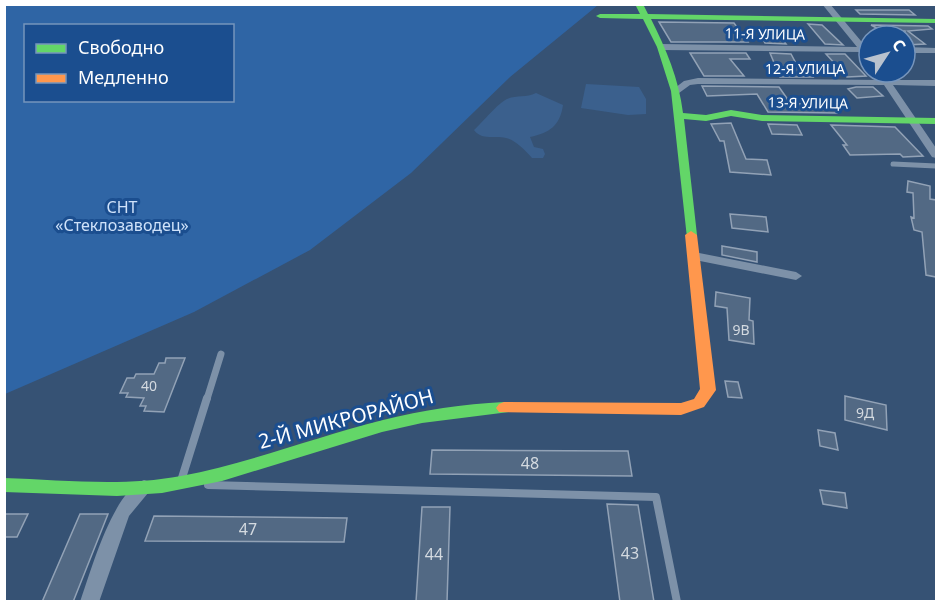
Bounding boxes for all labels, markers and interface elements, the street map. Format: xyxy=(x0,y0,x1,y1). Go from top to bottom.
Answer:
street label: 11-Я УЛИЦА xyxy=(725,23,805,44)
legend xyxy=(24,24,234,102)
north arrow xyxy=(857,24,917,84)
text: Свободно xyxy=(78,35,164,59)
text: С xyxy=(887,35,911,56)
street label: 12-Я УЛИЦА xyxy=(765,59,845,78)
text: Медленно xyxy=(78,65,169,89)
street label: 13-Я УЛИЦА xyxy=(768,92,848,113)
park label: СНТ «Стеклозаводец» xyxy=(55,196,189,236)
house number: 9В xyxy=(732,320,750,339)
house number: 40 xyxy=(141,376,157,395)
street label: 2-Й МИКРОРАЙОН xyxy=(255,382,436,455)
house number: 9Д xyxy=(856,403,875,422)
house number: 48 xyxy=(521,452,539,474)
house number: 47 xyxy=(239,518,257,540)
house number: 43 xyxy=(621,542,639,564)
house number: 44 xyxy=(425,543,443,565)

